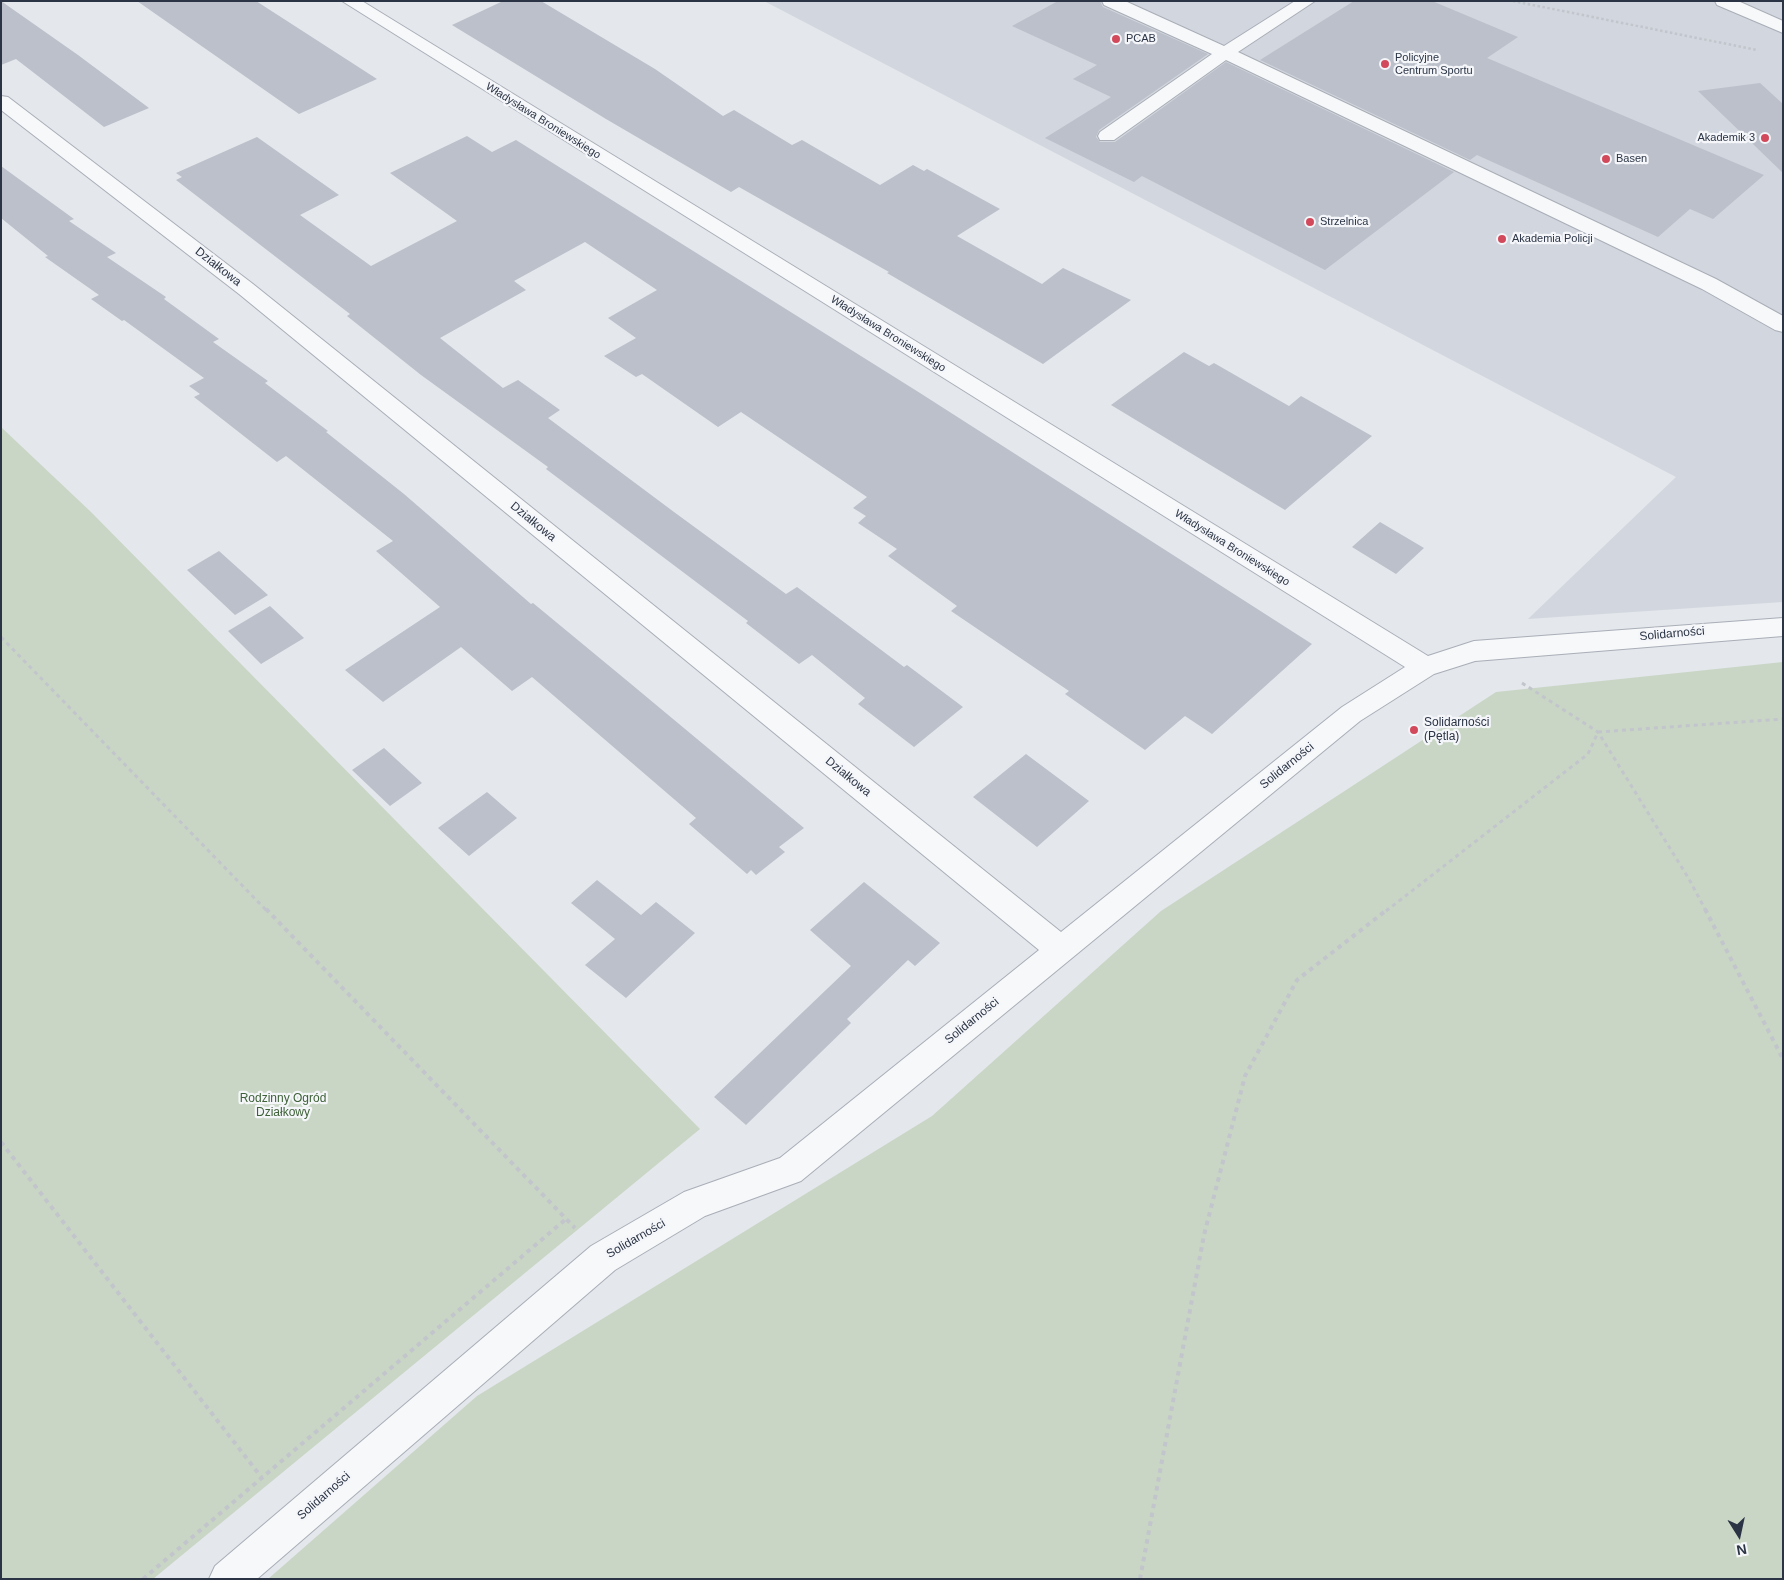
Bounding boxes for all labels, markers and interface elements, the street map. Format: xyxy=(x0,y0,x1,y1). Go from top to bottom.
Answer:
place label: PCAB xyxy=(1126,32,1156,46)
marker: PCAB xyxy=(1110,33,1122,45)
place label: Policyjne Centrum Sportu xyxy=(1395,51,1473,77)
marker: Policyjne Centrum Sportu xyxy=(1379,58,1391,70)
street label: Władysława Broniewskiego xyxy=(483,80,603,162)
place label: Akademik 3 xyxy=(1698,131,1755,145)
marker: Akademik 3 xyxy=(1759,132,1771,144)
place label: Basen xyxy=(1616,152,1647,166)
marker: Basen xyxy=(1600,153,1612,165)
place label: Strzelnica xyxy=(1320,215,1368,229)
marker: Strzelnica xyxy=(1304,216,1316,228)
place label: Akademia Policji xyxy=(1512,232,1593,246)
marker: Akademia Policji xyxy=(1496,233,1508,245)
street label: Działkowa xyxy=(192,244,244,290)
street label: Władysława Broniewskiego xyxy=(828,293,948,375)
street label: Działkowa xyxy=(507,499,559,545)
street label: Władysława Broniewskiego xyxy=(1172,507,1292,589)
street label: Solidarności xyxy=(1639,624,1705,644)
place label: Solidarności (Pętla) xyxy=(1424,716,1489,744)
marker: Solidarności (Pętla) xyxy=(1408,724,1420,736)
street label: Solidarności xyxy=(1257,740,1317,792)
street label: Działkowa xyxy=(822,754,874,800)
street label: Solidarności xyxy=(942,995,1002,1047)
park label: Rodzinny Ogród Działkowy xyxy=(240,1092,326,1120)
street label: Solidarności xyxy=(604,1216,668,1262)
street label: Solidarności xyxy=(295,1469,353,1523)
north arrow xyxy=(1714,1510,1764,1560)
text: N xyxy=(1735,1541,1748,1559)

